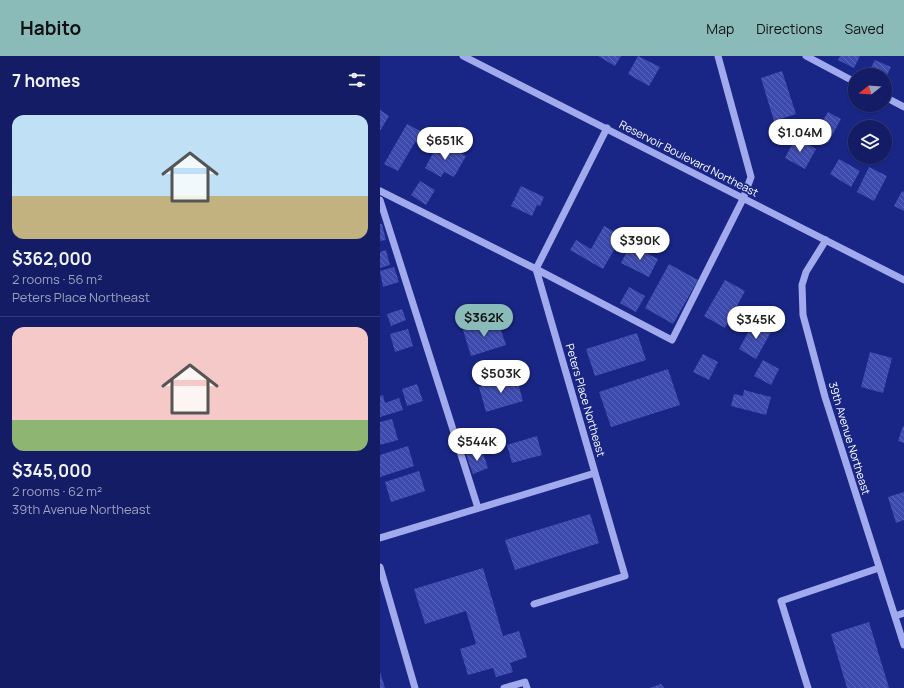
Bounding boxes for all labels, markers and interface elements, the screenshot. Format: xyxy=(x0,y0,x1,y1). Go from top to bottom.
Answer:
text: Habito xyxy=(20,15,81,41)
text: Map xyxy=(706,19,734,38)
text: Directions xyxy=(756,19,823,38)
text: Saved xyxy=(845,19,884,38)
north arrow xyxy=(848,68,892,112)
map controls xyxy=(848,68,892,164)
text: 7 homes xyxy=(12,69,80,92)
icon: filters xyxy=(346,69,368,91)
street label: Reservoir Boulevard Northeast xyxy=(617,116,761,200)
pin: $1.04M xyxy=(767,119,833,153)
button: layers xyxy=(848,120,892,164)
text: $1.04M xyxy=(778,123,822,141)
pin: $651K xyxy=(417,127,473,161)
text: $651K xyxy=(426,131,464,149)
icon: home xyxy=(154,141,226,213)
pin: $390K xyxy=(612,227,668,261)
text: $390K xyxy=(620,231,660,249)
text: $362,000 xyxy=(12,247,92,270)
text: 2 rooms · 56 m² xyxy=(12,270,102,288)
text: Peters Place Northeast xyxy=(12,288,150,306)
pin: $362K xyxy=(456,304,512,338)
pin: $345K xyxy=(728,306,784,340)
text: $362K xyxy=(464,308,504,326)
text: $345K xyxy=(736,310,776,328)
street label: Peters Place Northeast xyxy=(563,342,609,458)
icon: home xyxy=(154,353,226,425)
pin: $503K xyxy=(473,360,529,394)
text: $503K xyxy=(481,364,521,382)
street label: 39th Avenue Northeast xyxy=(826,380,874,496)
pin: $544K xyxy=(449,428,505,462)
text: $544K xyxy=(457,432,497,450)
text: $345,000 xyxy=(12,459,92,482)
text: 2 rooms · 62 m² xyxy=(12,482,102,500)
text: 39th Avenue Northeast xyxy=(12,500,151,518)

